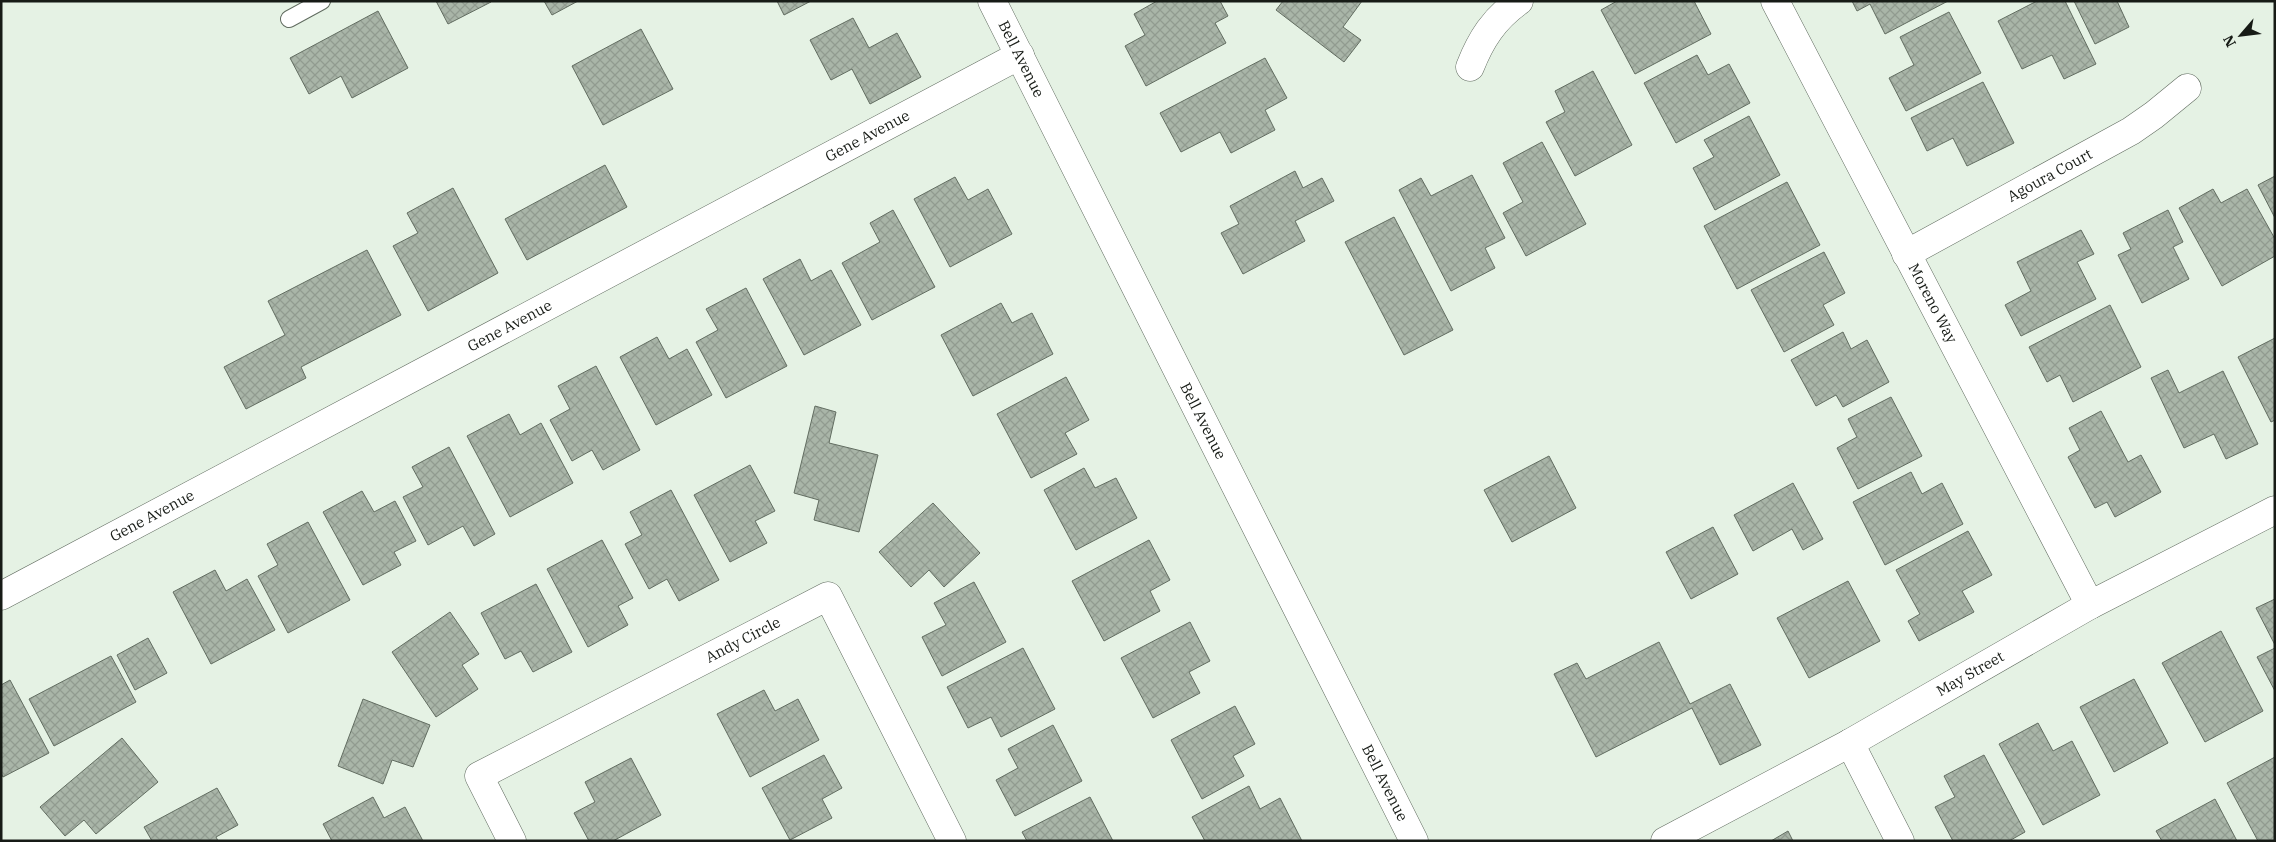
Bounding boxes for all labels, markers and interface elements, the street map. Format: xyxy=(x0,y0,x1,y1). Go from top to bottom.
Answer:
north arrow xyxy=(2216,10,2266,60)
street label: Bell Avenue xyxy=(994,17,1049,100)
text: N xyxy=(2219,32,2240,50)
street label: Gene Avenue xyxy=(822,105,913,166)
street label: Agoura Court xyxy=(2004,144,2095,206)
street label: Moreno Way xyxy=(1904,260,1962,346)
street label: Gene Avenue xyxy=(464,295,555,356)
street label: Bell Avenue xyxy=(1176,379,1231,462)
street label: Gene Avenue xyxy=(106,485,197,546)
street label: Andy Circle xyxy=(702,612,784,667)
street label: May Street xyxy=(1933,647,2007,700)
street label: Bell Avenue xyxy=(1358,741,1412,824)

